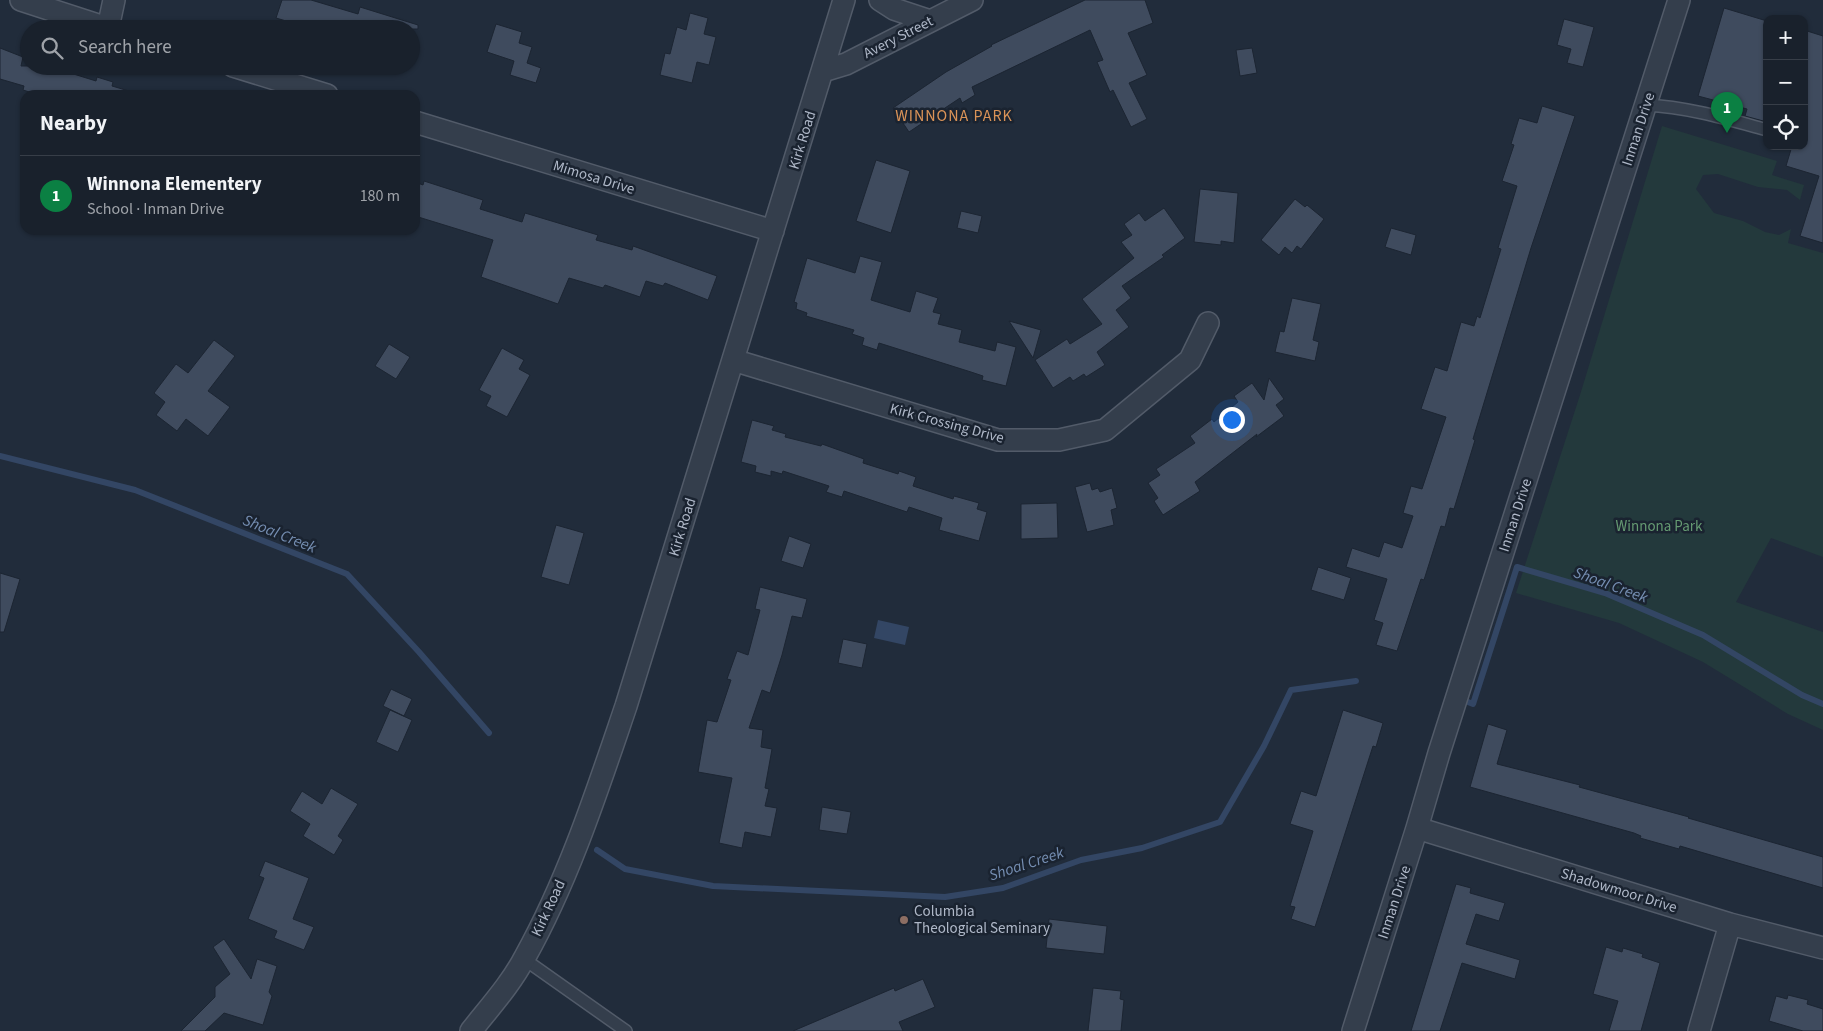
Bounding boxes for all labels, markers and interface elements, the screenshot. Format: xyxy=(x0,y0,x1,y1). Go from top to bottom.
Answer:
street label: Avery Street xyxy=(860,11,937,64)
map controls xyxy=(1763,15,1808,150)
button: + xyxy=(1763,15,1808,60)
search box xyxy=(20,20,420,75)
icon: search xyxy=(38,34,66,62)
text: Search here xyxy=(78,34,172,61)
button: − xyxy=(1763,60,1808,105)
street label: Inman Drive xyxy=(1617,90,1660,168)
pin: 1 xyxy=(1711,92,1743,133)
district label: WINNONA PARK xyxy=(895,105,1013,127)
button: locate xyxy=(1763,105,1808,150)
text: Nearby xyxy=(40,108,107,138)
street label: Kirk Road xyxy=(784,108,821,172)
street label: Mimosa Drive xyxy=(550,155,637,200)
text: Winnona Elementery xyxy=(87,171,262,198)
text: 1 xyxy=(52,185,60,207)
text: 180 m xyxy=(360,185,400,207)
text: School · Inman Drive xyxy=(87,198,224,220)
street label: Kirk Crossing Drive xyxy=(888,398,1006,449)
your location xyxy=(1219,407,1245,433)
street label: Inman Drive xyxy=(1494,476,1537,554)
street label: Kirk Road xyxy=(664,495,701,559)
water label: Shoal Creek xyxy=(240,509,320,559)
park label: Winnona Park xyxy=(1616,516,1703,537)
water label: Shoal Creek xyxy=(1570,561,1651,609)
water label: Shoal Creek xyxy=(986,841,1067,886)
street label: Inman Drive xyxy=(1373,863,1416,941)
street label: Shadowmoor Drive xyxy=(1558,863,1679,918)
street label: Kirk Road xyxy=(526,876,571,940)
place label: Columbia Theological Seminary xyxy=(914,901,1050,939)
marker: Columbia Theological Seminary xyxy=(898,914,910,926)

